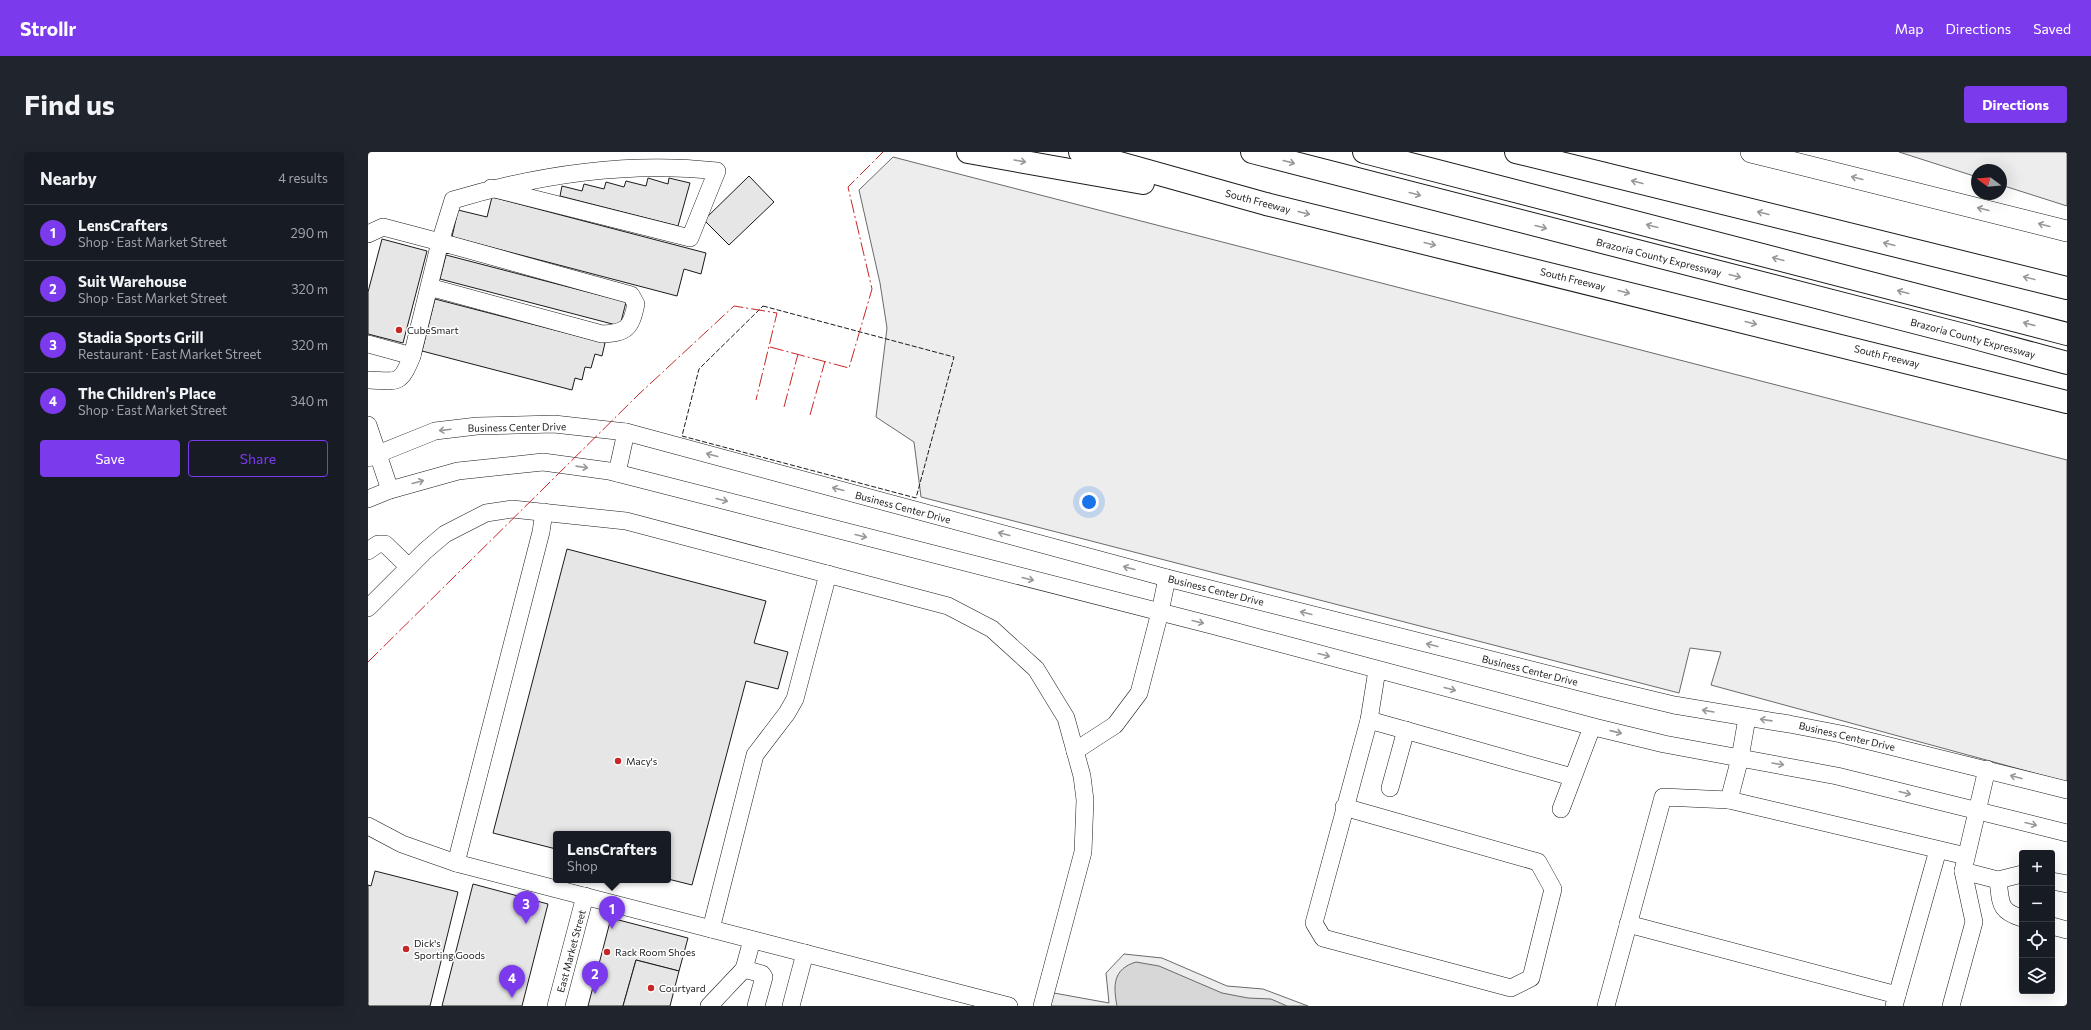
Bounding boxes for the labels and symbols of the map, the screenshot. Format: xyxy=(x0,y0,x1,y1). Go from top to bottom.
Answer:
one-way arrow xyxy=(1013,157,1026,165)
one-way arrow xyxy=(1283,159,1296,166)
north arrow xyxy=(1971,164,2007,200)
one-way arrow xyxy=(1851,174,1864,182)
one-way arrow xyxy=(1631,177,1644,185)
street label: South Freeway xyxy=(1224,187,1292,215)
one-way arrow xyxy=(1408,191,1421,199)
one-way arrow xyxy=(1977,205,1990,213)
one-way arrow xyxy=(1757,208,1770,216)
one-way arrow xyxy=(1297,210,1310,218)
one-way arrow xyxy=(2038,221,2051,228)
one-way arrow xyxy=(1645,222,1658,230)
one-way arrow xyxy=(1534,224,1547,231)
street label: Brazoria County Expressway xyxy=(1595,236,1723,278)
one-way arrow xyxy=(1883,240,1896,247)
one-way arrow xyxy=(1423,241,1436,249)
one-way arrow xyxy=(1771,255,1784,262)
street label: South Freeway xyxy=(1539,265,1607,293)
one-way arrow xyxy=(1728,273,1741,281)
one-way arrow xyxy=(2023,274,2036,282)
one-way arrow xyxy=(1897,287,1910,295)
one-way arrow xyxy=(1618,289,1631,296)
street label: Brazoria County Expressway xyxy=(1909,316,2037,360)
one-way arrow xyxy=(1744,319,1757,327)
one-way arrow xyxy=(2023,320,2036,327)
place label: CubeSmart xyxy=(407,324,459,336)
marker: CubeSmart xyxy=(394,325,404,335)
street label: South Freeway xyxy=(1853,342,1921,370)
street label: Business Center Drive xyxy=(468,420,566,434)
one-way arrow xyxy=(439,426,452,433)
one-way arrow xyxy=(706,451,719,458)
one-way arrow xyxy=(575,463,588,471)
one-way arrow xyxy=(411,478,424,485)
one-way arrow xyxy=(832,485,845,492)
street label: Business Center Drive xyxy=(854,488,952,526)
your location xyxy=(1079,492,1099,512)
one-way arrow xyxy=(715,497,728,504)
one-way arrow xyxy=(998,530,1011,537)
one-way arrow xyxy=(855,532,868,540)
one-way arrow xyxy=(1123,564,1136,571)
street label: Business Center Drive xyxy=(1167,572,1265,608)
one-way arrow xyxy=(1021,575,1034,583)
one-way arrow xyxy=(1300,609,1313,617)
one-way arrow xyxy=(1191,619,1204,626)
one-way arrow xyxy=(1426,641,1439,648)
one-way arrow xyxy=(1317,652,1330,660)
street label: Business Center Drive xyxy=(1481,652,1579,688)
one-way arrow xyxy=(1443,686,1456,693)
one-way arrow xyxy=(1702,707,1715,715)
one-way arrow xyxy=(1760,716,1773,724)
street label: Business Center Drive xyxy=(1798,719,1896,753)
one-way arrow xyxy=(1609,729,1622,737)
place label: Macy's xyxy=(626,755,658,767)
marker: Macy's xyxy=(613,756,623,766)
one-way arrow xyxy=(1771,760,1784,768)
one-way arrow xyxy=(2009,773,2022,780)
one-way arrow xyxy=(1898,790,1911,797)
one-way arrow xyxy=(2024,821,2037,829)
pin: 3 xyxy=(513,891,539,924)
pin: 1 xyxy=(599,896,625,929)
street label: East Market Street xyxy=(554,908,588,994)
place label: Dick's Sporting Goods xyxy=(414,937,486,961)
marker: Dick's Sporting Goods xyxy=(401,944,411,954)
place label: Rack Room Shoes xyxy=(615,946,696,958)
marker: Rack Room Shoes xyxy=(602,947,612,957)
pin: 2 xyxy=(582,961,608,994)
pin: 4 xyxy=(499,965,525,998)
place label: Courtyard xyxy=(659,982,706,994)
marker: Courtyard xyxy=(646,983,656,993)

